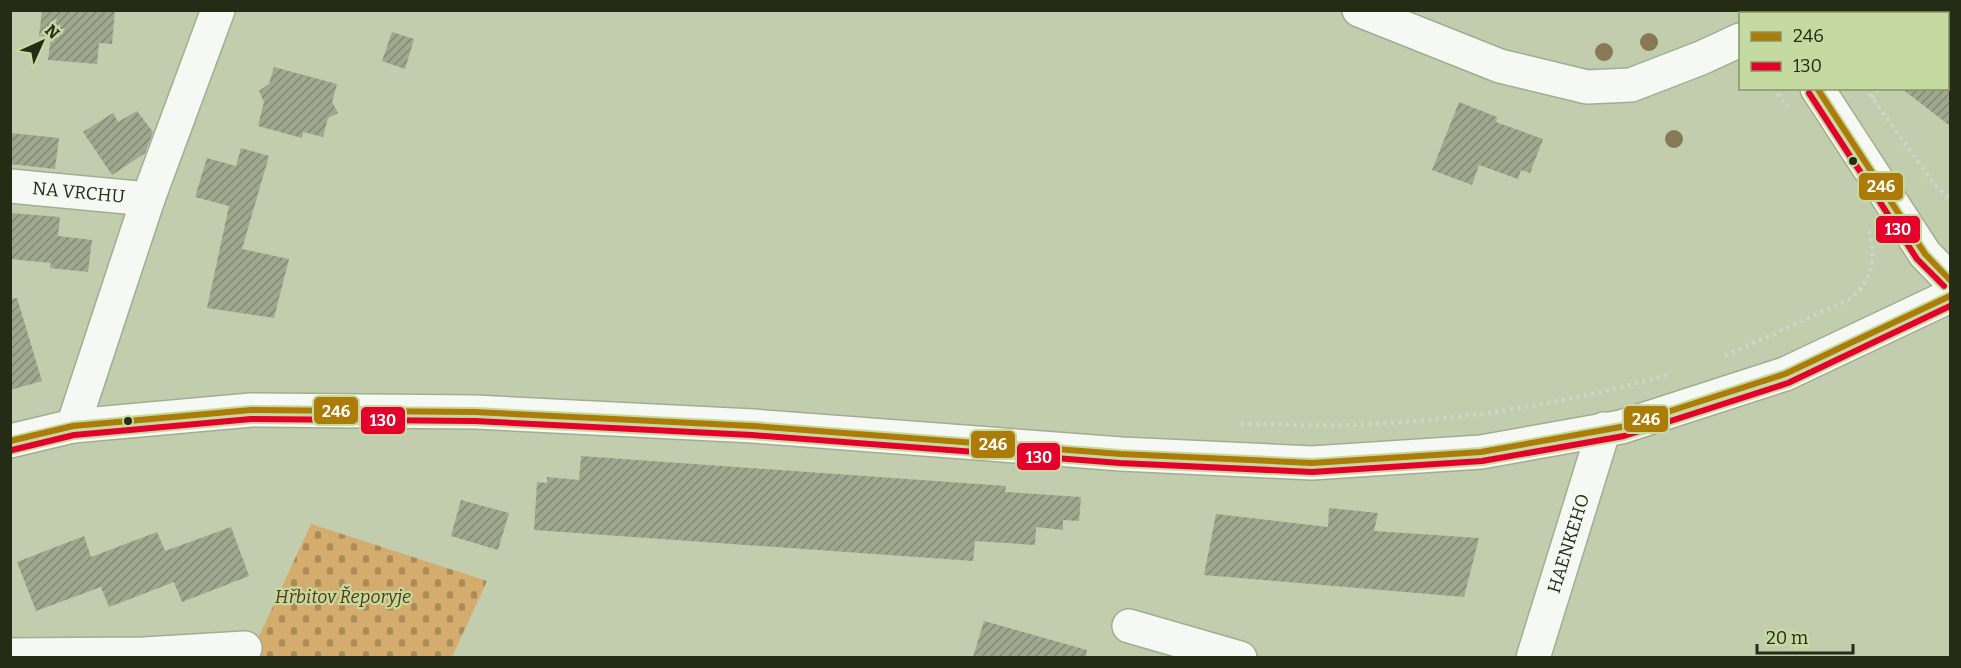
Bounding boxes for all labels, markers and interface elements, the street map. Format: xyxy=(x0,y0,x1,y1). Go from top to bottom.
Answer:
north arrow xyxy=(12,12,72,72)
legend xyxy=(1739,12,1949,90)
text: N xyxy=(41,21,63,43)
text: 246 xyxy=(1793,25,1824,47)
text: 130 xyxy=(1793,55,1822,77)
unlabelled marker xyxy=(1847,155,1859,167)
line badge: 246 xyxy=(1858,172,1904,201)
street label: NA VRCHU xyxy=(31,177,126,208)
text: 246 xyxy=(1867,177,1896,196)
line badge: 130 xyxy=(1875,215,1921,244)
text: 130 xyxy=(1885,220,1911,239)
line badge: 246 xyxy=(313,396,359,425)
text: 246 xyxy=(322,402,351,421)
line badge: 246 xyxy=(1623,405,1669,433)
line badge: 130 xyxy=(360,406,406,435)
text: 246 xyxy=(1632,410,1661,429)
text: 130 xyxy=(370,411,396,430)
unlabelled marker xyxy=(122,415,134,427)
line badge: 246 xyxy=(970,430,1016,459)
text: 246 xyxy=(979,435,1008,454)
line badge: 130 xyxy=(1016,442,1061,471)
text: 130 xyxy=(1026,448,1052,467)
street label: HAENKEHO xyxy=(1543,491,1594,596)
park label: Hřbitov Řeporyje xyxy=(275,585,411,608)
scale bar xyxy=(1757,617,1853,655)
text: 20 m xyxy=(1766,627,1808,649)

